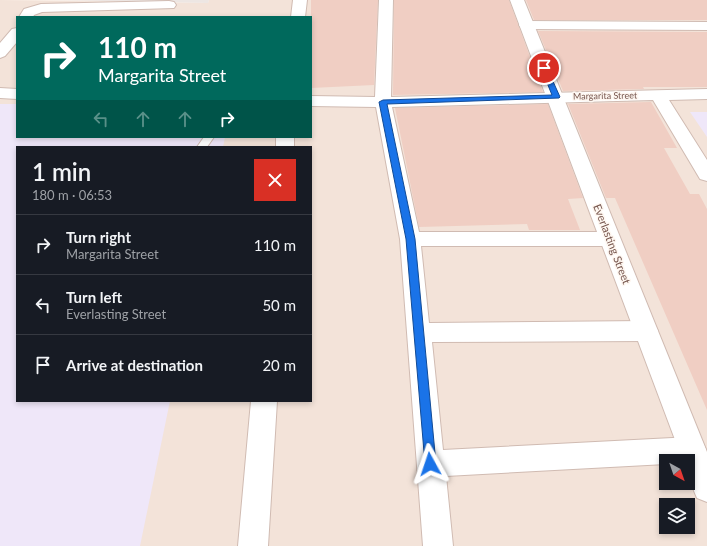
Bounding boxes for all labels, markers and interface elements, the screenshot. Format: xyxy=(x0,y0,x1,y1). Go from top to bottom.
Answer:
text: 110 m xyxy=(98,30,177,64)
icon: right xyxy=(32,32,84,84)
pin xyxy=(527,51,561,85)
icon: arrive xyxy=(533,57,555,79)
text: Margarita Street xyxy=(98,64,226,86)
street label: Margarita Street xyxy=(573,89,638,102)
icon: left xyxy=(90,108,112,130)
icon: ahead xyxy=(132,108,154,130)
icon: ahead xyxy=(174,108,196,130)
icon: right xyxy=(216,108,238,130)
text: 1 min xyxy=(32,157,91,186)
button: close xyxy=(254,159,296,201)
text: 180 m · 06:53 xyxy=(32,187,112,203)
street label: Everlasting Street xyxy=(591,202,634,286)
text: Turn right xyxy=(66,228,131,246)
icon: right xyxy=(32,234,54,256)
text: 110 m xyxy=(254,236,296,254)
text: Margarita Street xyxy=(66,246,159,262)
text: Turn left xyxy=(66,288,122,306)
icon: left xyxy=(32,294,54,316)
text: 50 m xyxy=(262,296,296,314)
text: Everlasting Street xyxy=(66,306,166,322)
icon: arrive xyxy=(32,354,54,376)
text: Arrive at destination xyxy=(66,356,203,374)
text: 20 m xyxy=(262,356,296,374)
position arrow xyxy=(409,443,451,485)
north arrow xyxy=(659,454,695,490)
map controls xyxy=(659,454,695,534)
button: layers xyxy=(659,498,695,534)

